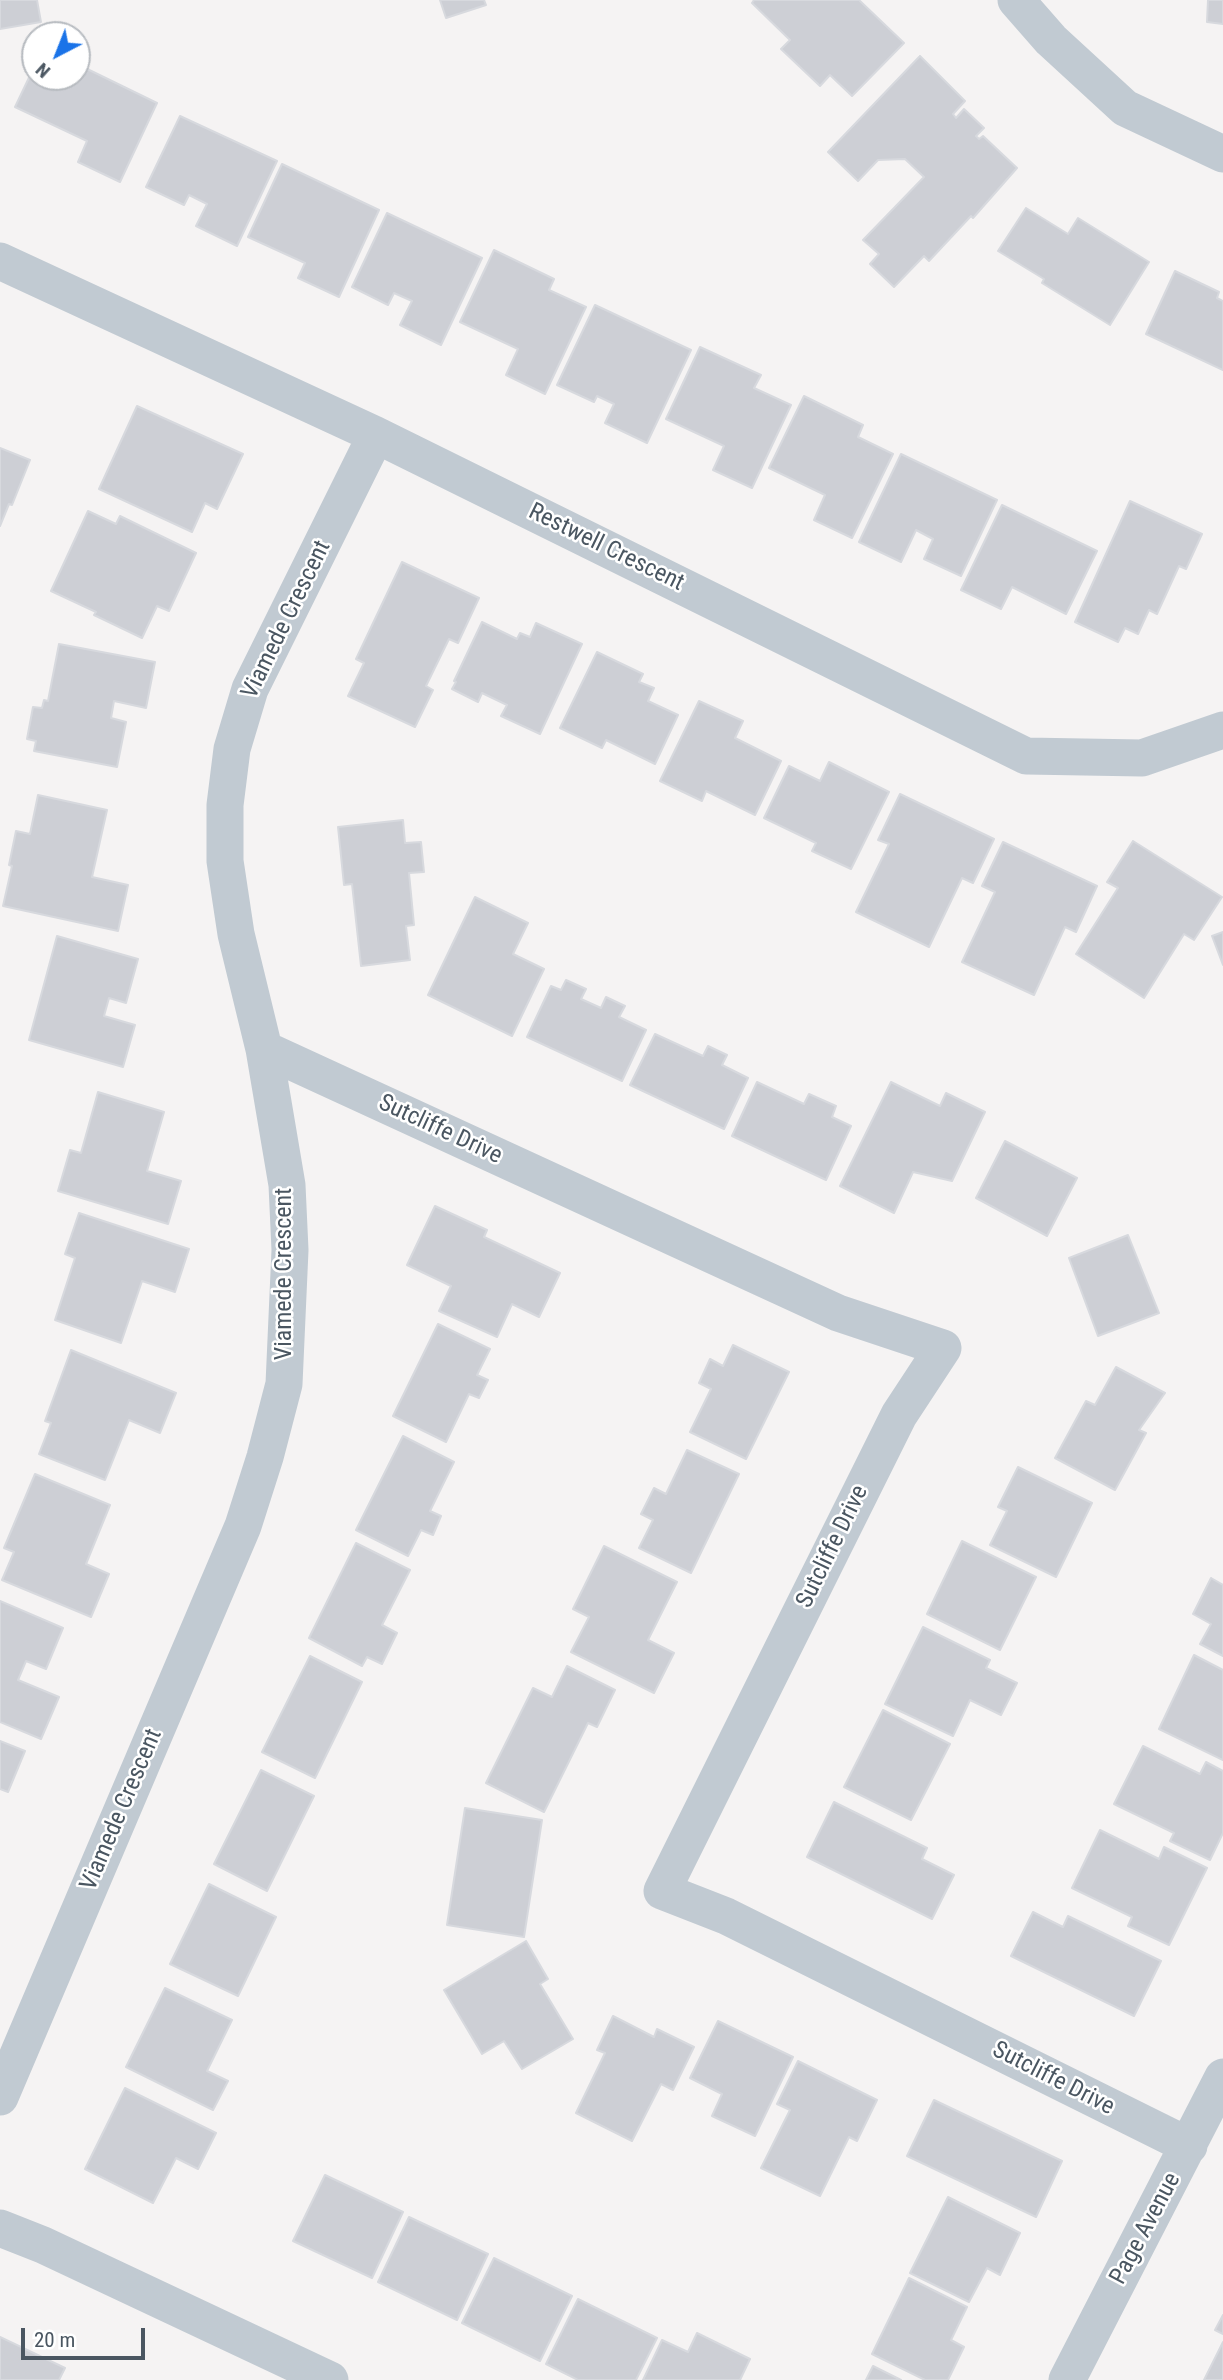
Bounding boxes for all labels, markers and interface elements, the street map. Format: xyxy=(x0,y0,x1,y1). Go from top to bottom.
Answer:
north arrow xyxy=(21,21,91,91)
text: N xyxy=(31,58,55,83)
street label: Restwell Crescent xyxy=(524,498,688,598)
street label: Viamede Crescent xyxy=(236,536,338,704)
street label: Sutcliffe Drive xyxy=(374,1089,506,1171)
street label: Viamede Crescent xyxy=(271,1188,299,1360)
street label: Sutcliffe Drive xyxy=(791,1481,875,1613)
street label: Viamede Crescent xyxy=(75,1725,169,1895)
street label: Sutcliffe Drive xyxy=(987,2036,1119,2122)
street label: Page Avenue xyxy=(1105,2168,1187,2290)
scale bar xyxy=(24,2314,149,2358)
text: 20 m xyxy=(34,2328,75,2352)

